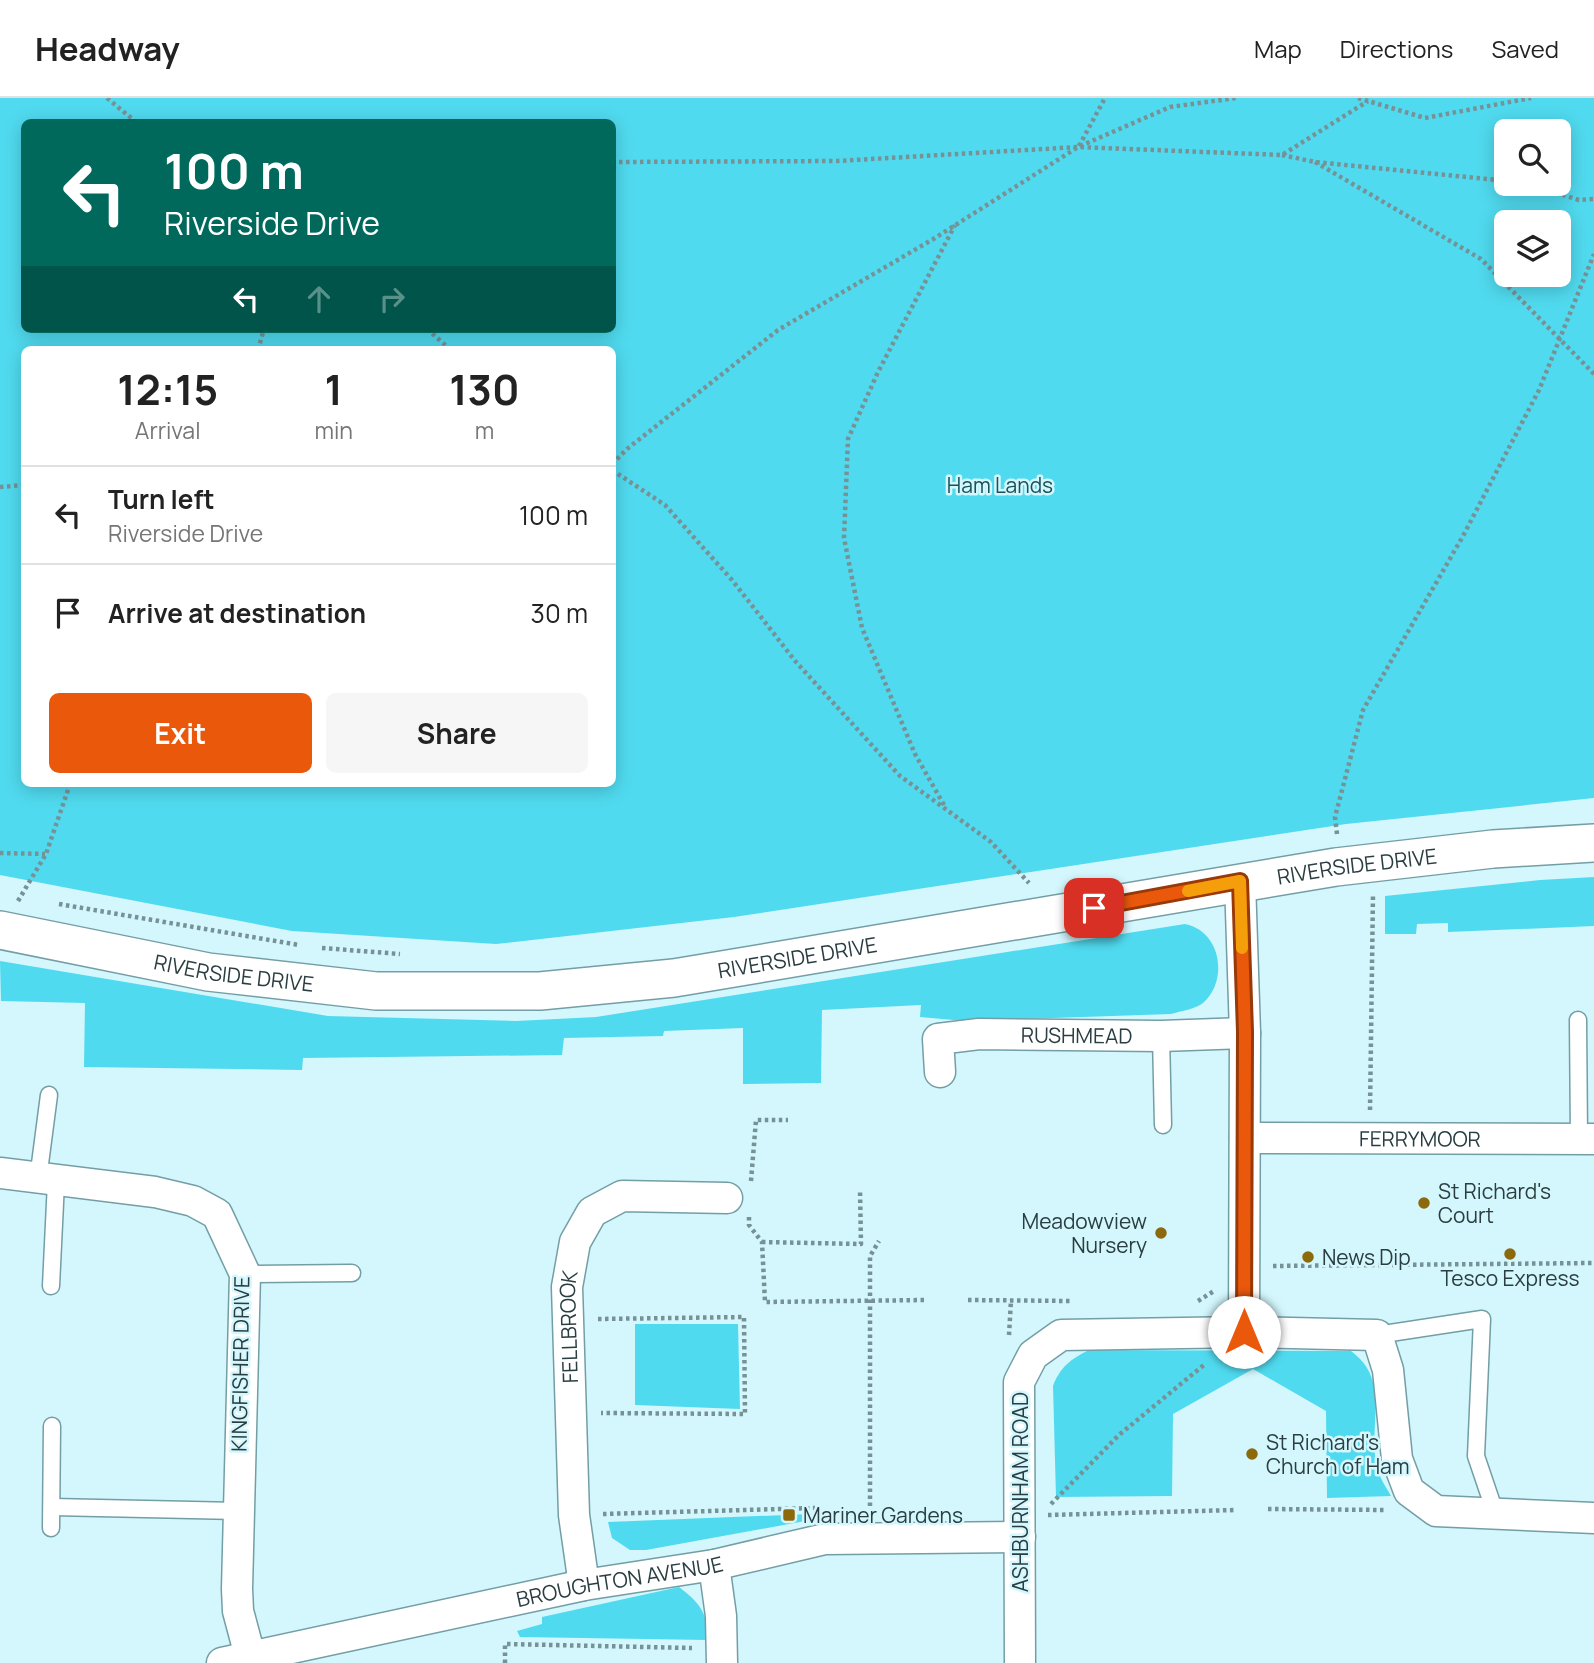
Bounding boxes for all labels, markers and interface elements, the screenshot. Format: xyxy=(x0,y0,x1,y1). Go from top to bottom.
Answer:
text: Headway xyxy=(35,26,180,71)
text: Map xyxy=(1254,32,1302,65)
text: Directions xyxy=(1340,32,1453,65)
text: Saved xyxy=(1491,32,1559,65)
map controls xyxy=(1494,119,1571,287)
button: search xyxy=(1494,119,1571,196)
text: 100 m xyxy=(164,137,304,204)
icon: left xyxy=(49,147,140,238)
text: Riverside Drive xyxy=(164,201,380,245)
button: layers xyxy=(1494,210,1571,287)
icon: left xyxy=(227,280,265,318)
icon: ahead xyxy=(300,280,338,318)
icon: right xyxy=(373,280,411,318)
text: 12:15 xyxy=(117,360,218,418)
text: 1 xyxy=(324,360,343,418)
text: 130 xyxy=(449,360,520,418)
text: Arrival xyxy=(135,414,201,446)
text: min xyxy=(314,414,353,446)
text: m xyxy=(475,414,494,446)
park label: Ham Lands xyxy=(947,471,1053,499)
text: Turn left xyxy=(108,481,215,517)
icon: left xyxy=(49,496,87,534)
text: 100 m xyxy=(519,497,588,533)
text: Riverside Drive xyxy=(108,517,263,549)
icon: arrive xyxy=(49,594,87,632)
text: Arrive at destination xyxy=(108,595,366,631)
text: 30 m xyxy=(531,595,588,631)
button: Exit xyxy=(49,693,312,773)
button: Share xyxy=(326,693,588,773)
street label: RIVERSIDE DRIVE xyxy=(1275,842,1438,891)
pin xyxy=(1064,878,1124,938)
icon: arrive xyxy=(1075,889,1113,927)
street label: RIVERSIDE DRIVE xyxy=(716,930,879,984)
street label: RIVERSIDE DRIVE xyxy=(152,947,315,998)
street label: RUSHMEAD xyxy=(1021,1020,1133,1050)
street label: FERRYMOOR xyxy=(1359,1124,1481,1153)
place label: St Richard's Court xyxy=(1438,1177,1551,1229)
marker: St Richard's Court xyxy=(1416,1195,1432,1211)
place label: Meadowview Nursery xyxy=(1022,1207,1147,1259)
marker: Meadowview Nursery xyxy=(1153,1225,1169,1241)
place label: News Dip xyxy=(1322,1243,1411,1271)
marker: Tesco Express xyxy=(1502,1246,1518,1262)
marker: News Dip xyxy=(1300,1249,1316,1265)
place label: Tesco Express xyxy=(1440,1264,1580,1292)
street label: FELLBROOK xyxy=(553,1268,584,1384)
street label: KINGFISHER DRIVE xyxy=(224,1276,256,1452)
position arrow xyxy=(1207,1295,1281,1369)
street label: ASHBURNHAM ROAD xyxy=(1006,1392,1034,1592)
place label: St Richard's Church of Ham xyxy=(1266,1428,1410,1480)
marker: St Richard's Church of Ham xyxy=(1244,1446,1260,1462)
place label: Mariner Gardens xyxy=(803,1501,963,1529)
marker: Mariner Gardens xyxy=(781,1507,797,1523)
street label: BROUGHTON AVENUE xyxy=(514,1549,726,1613)

